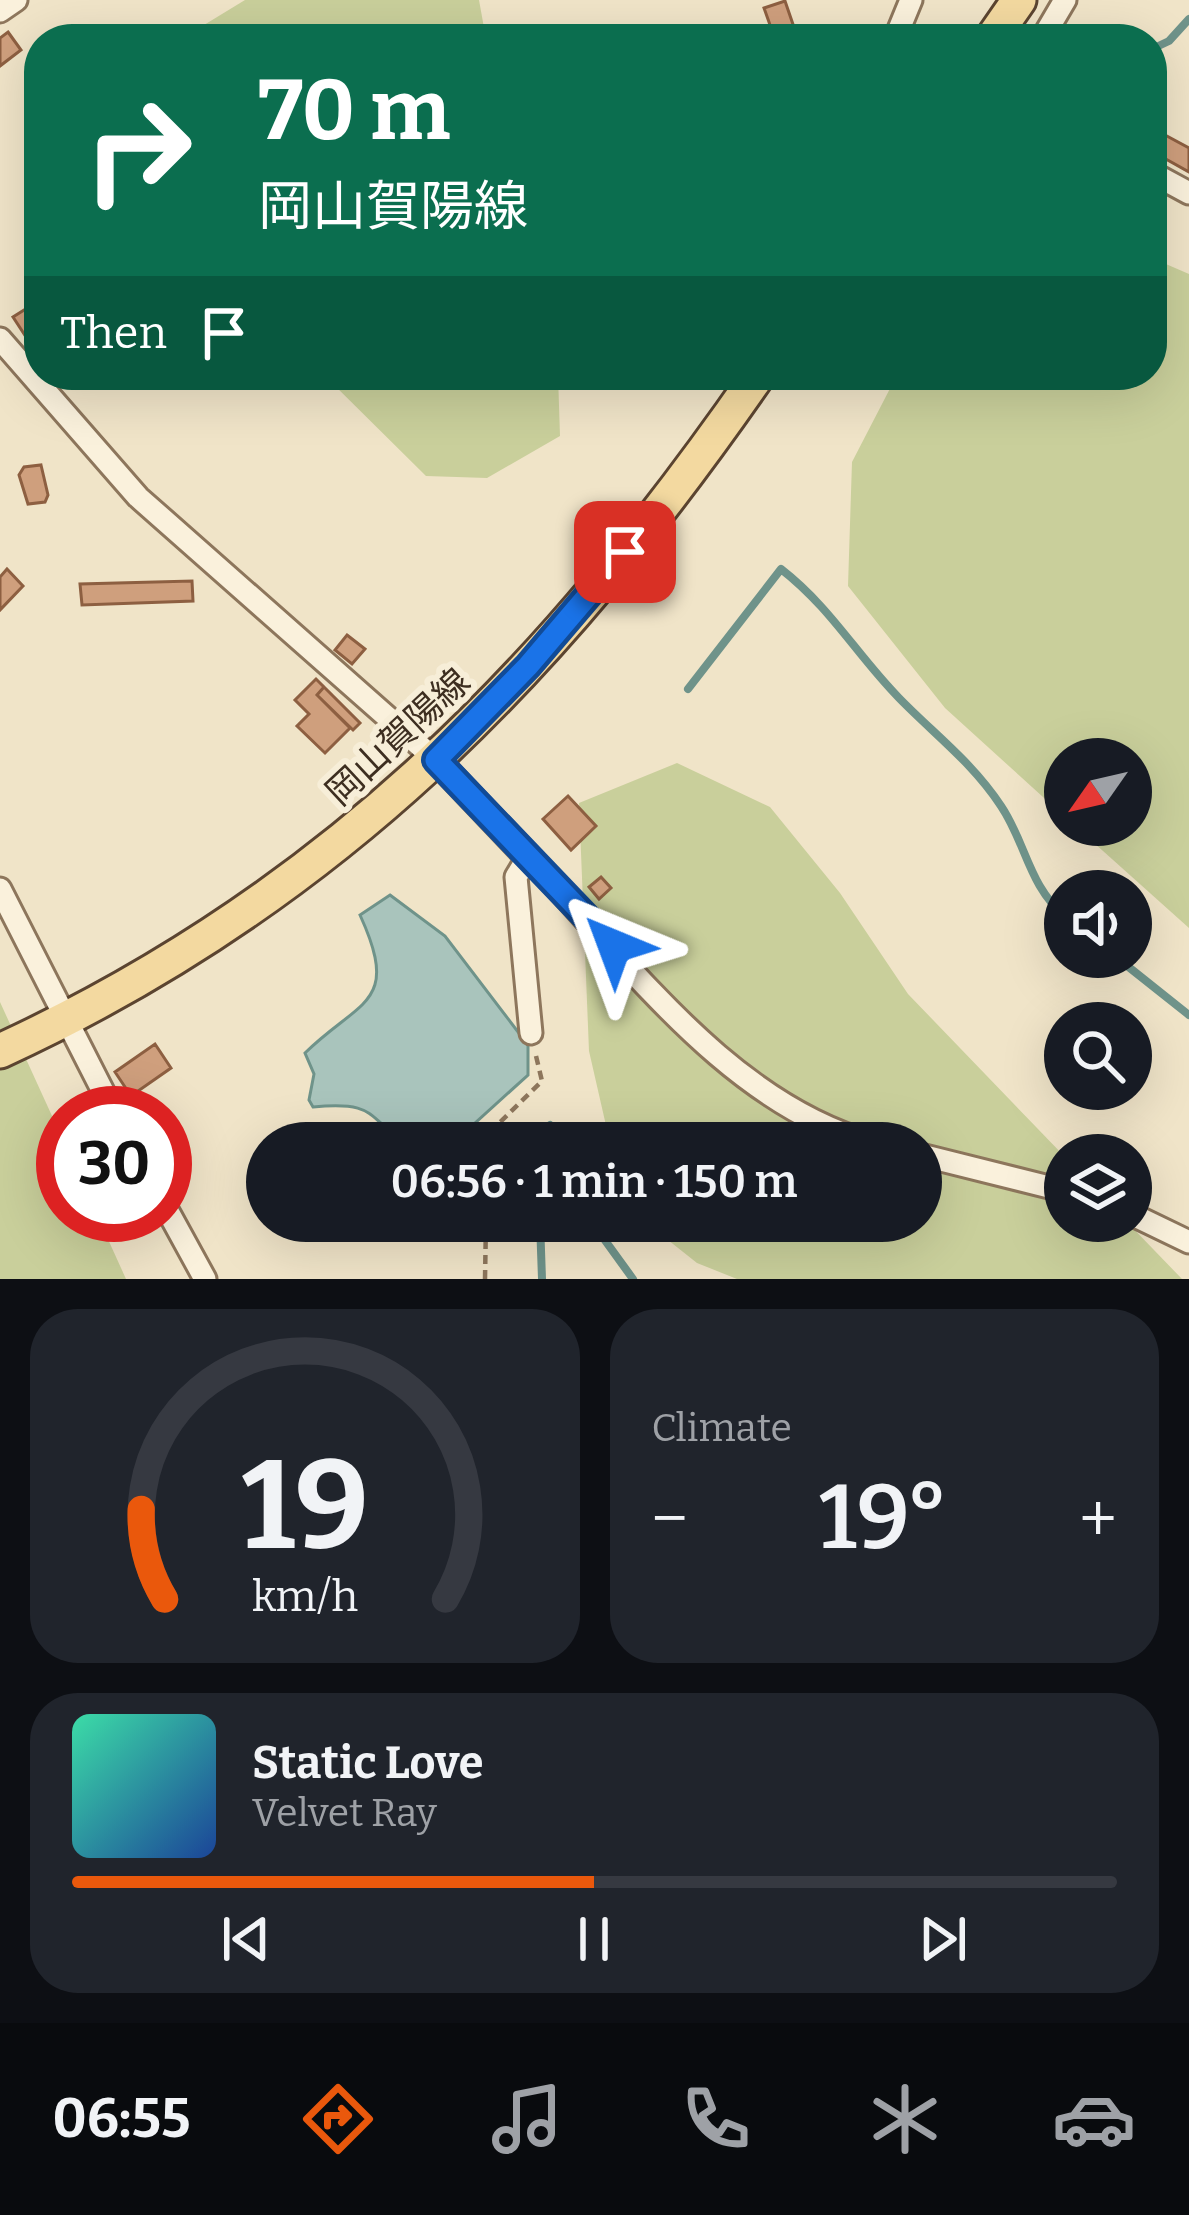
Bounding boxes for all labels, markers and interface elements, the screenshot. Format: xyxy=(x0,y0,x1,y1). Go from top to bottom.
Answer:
text: 70 m xyxy=(258,60,450,161)
icon: right xyxy=(60,72,216,228)
text: 岡山賀陽線 xyxy=(258,175,528,239)
icon: arrive xyxy=(191,300,257,366)
text: Then xyxy=(60,306,167,360)
pin xyxy=(574,501,676,603)
icon: arrive xyxy=(592,519,658,585)
street label: 岡山賀陽線 xyxy=(317,660,479,814)
north arrow xyxy=(1044,738,1152,846)
map controls xyxy=(1044,738,1152,1242)
button: sound xyxy=(1044,870,1152,978)
position arrow xyxy=(551,883,677,1009)
button: search xyxy=(1044,1002,1152,1110)
speed limit sign: 30 xyxy=(36,1086,192,1242)
button: layers xyxy=(1044,1134,1152,1242)
text: 06:56 · 1 min · 150 m xyxy=(390,1155,798,1209)
text: Climate xyxy=(652,1405,792,1451)
text: 19 xyxy=(241,1431,369,1581)
text: 19° xyxy=(819,1464,949,1572)
text: − xyxy=(652,1479,688,1558)
text: + xyxy=(1079,1479,1117,1558)
text: km/h xyxy=(252,1571,358,1622)
text: Static Love xyxy=(252,1736,484,1790)
text: Velvet Ray xyxy=(252,1790,437,1836)
icon: previous xyxy=(213,1906,279,1972)
icon: pause xyxy=(561,1906,627,1972)
icon: next xyxy=(910,1906,976,1972)
icon: directions xyxy=(296,2077,380,2161)
icon: music xyxy=(485,2077,569,2161)
icon: phone xyxy=(674,2077,758,2161)
icon: climate xyxy=(863,2077,947,2161)
icon: car xyxy=(1052,2077,1136,2161)
text: 06:55 xyxy=(53,2087,190,2151)

